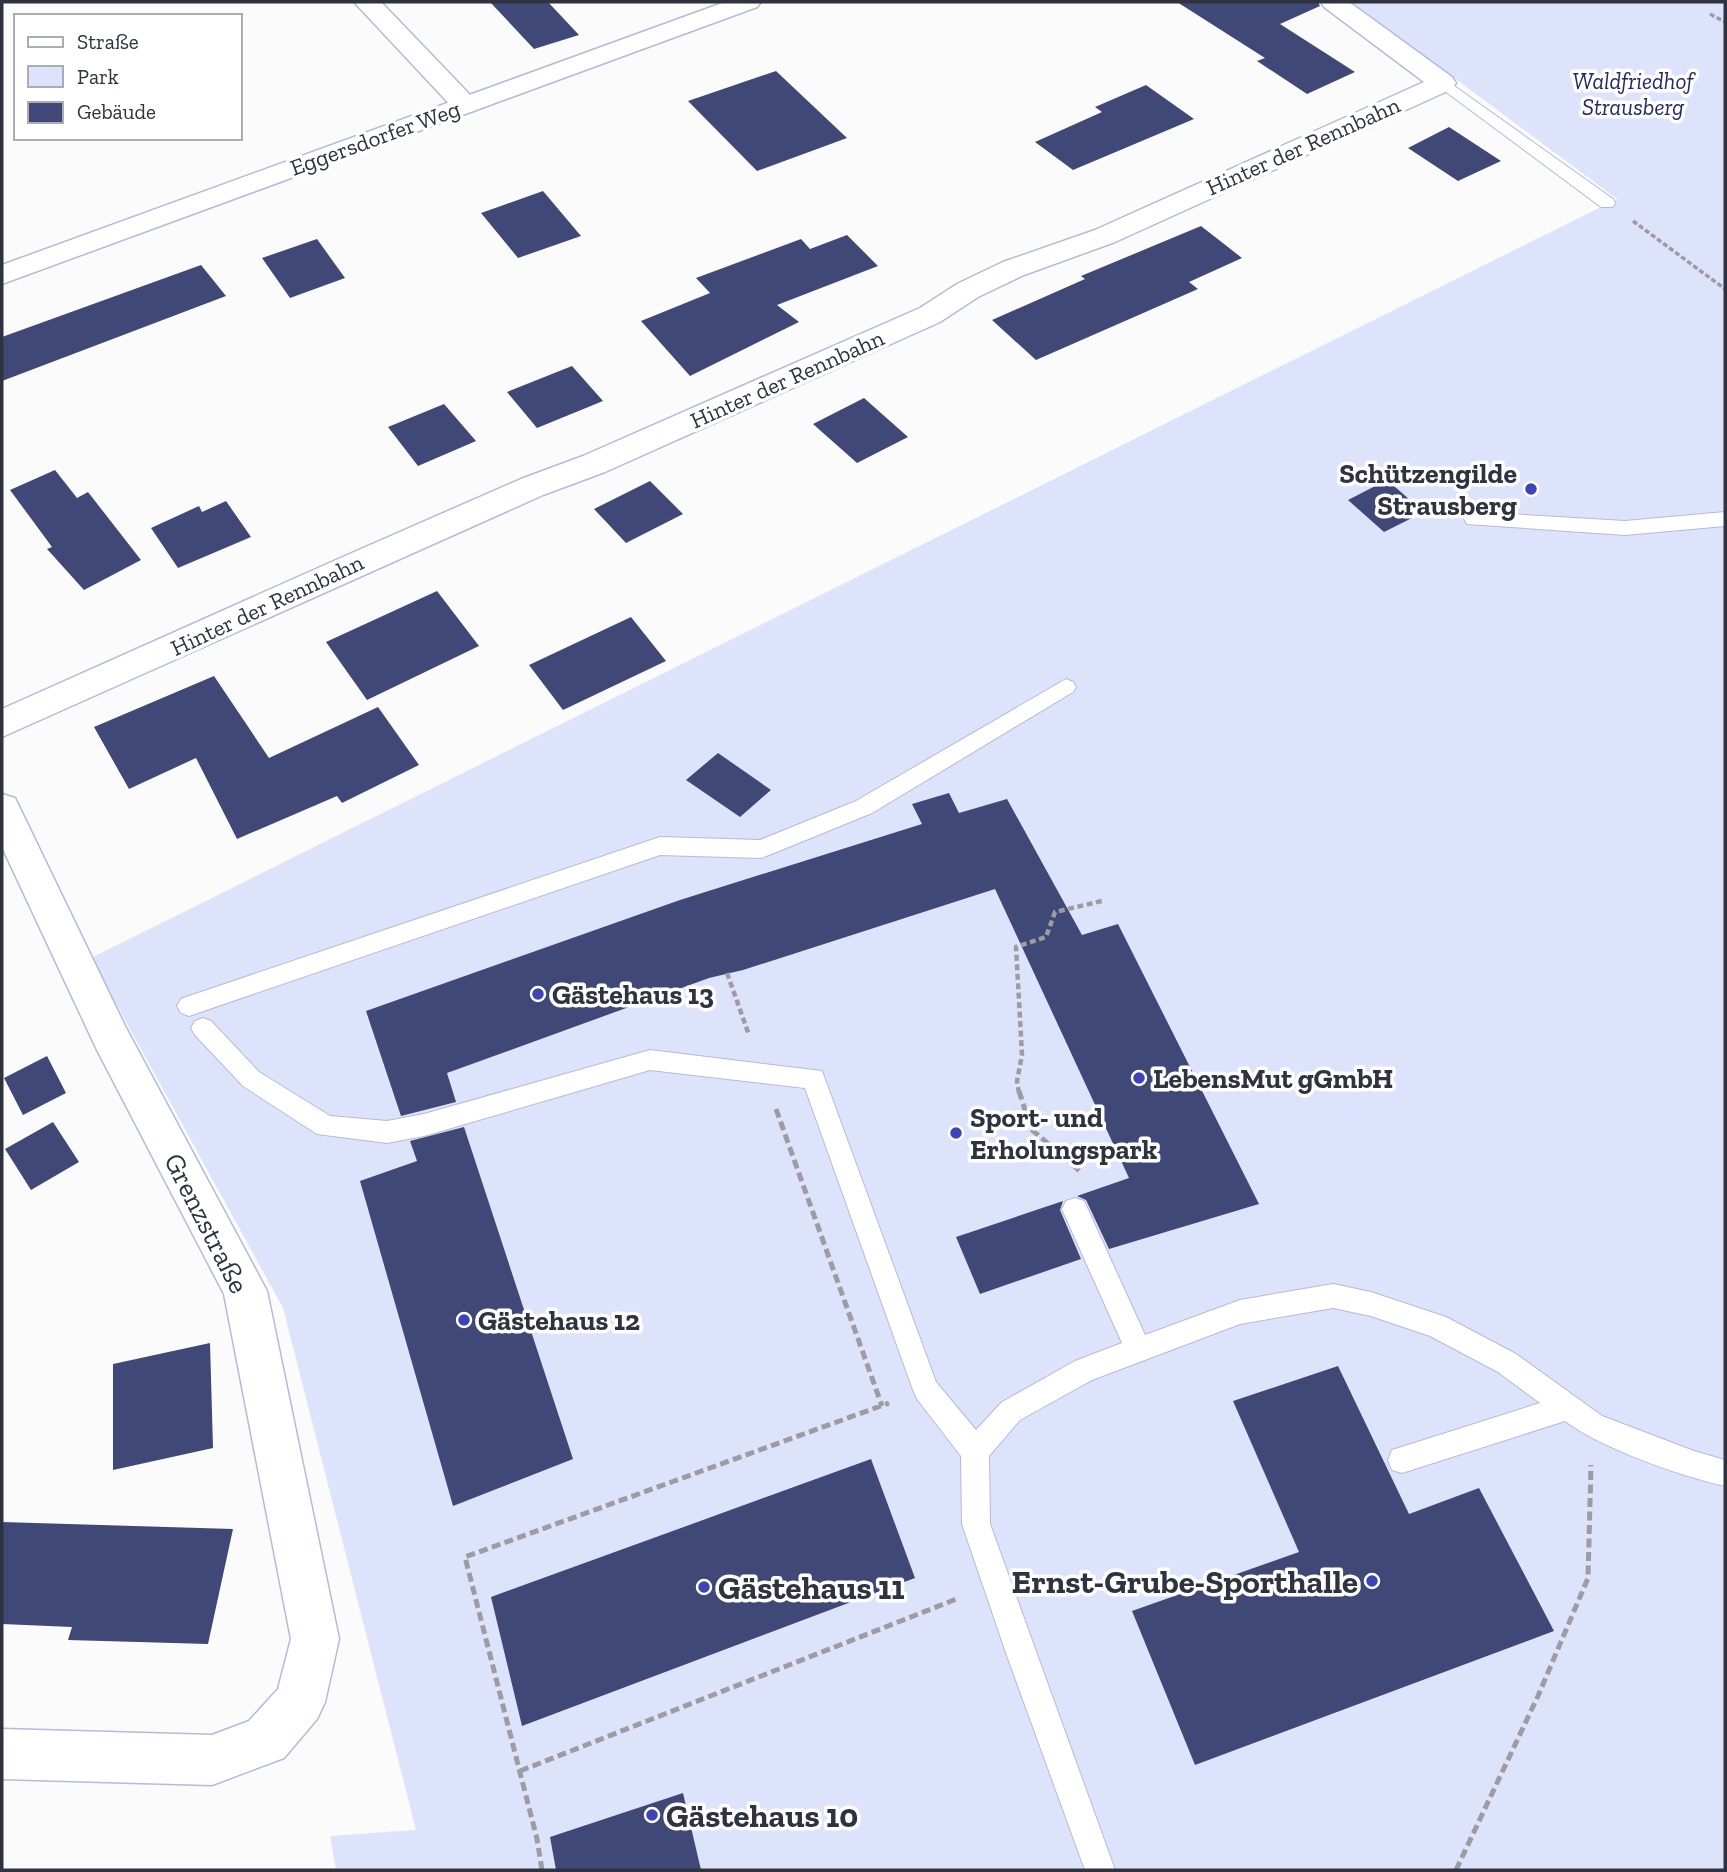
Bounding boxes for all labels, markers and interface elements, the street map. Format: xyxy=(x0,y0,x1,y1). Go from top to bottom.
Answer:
legend xyxy=(14,14,242,140)
text: Straße xyxy=(77,29,139,54)
text: Park xyxy=(77,64,119,89)
park label: Waldfriedhof Strausberg xyxy=(1572,67,1696,121)
street label: Hinter der Rennbahn xyxy=(1202,91,1404,201)
street label: Eggersdorfer Weg xyxy=(286,94,464,182)
text: Gebäude xyxy=(77,99,156,124)
street label: Hinter der Rennbahn xyxy=(686,324,888,434)
place label: Schützengilde Strausberg xyxy=(1339,457,1517,522)
marker: Schützengilde Strausberg xyxy=(1523,481,1539,497)
street label: Hinter der Rennbahn xyxy=(166,548,368,662)
place label: Gästehaus 13 xyxy=(552,978,714,1011)
marker: Gästehaus 13 xyxy=(530,986,546,1002)
place label: LebensMut gGmbH xyxy=(1153,1062,1393,1095)
marker: LebensMut gGmbH xyxy=(1131,1070,1147,1086)
place label: Sport- und Erholungspark xyxy=(970,1101,1158,1166)
marker: Sport- und Erholungspark xyxy=(948,1125,964,1141)
street label: Grenzstraße xyxy=(157,1148,256,1299)
place label: Gästehaus 12 xyxy=(478,1304,640,1337)
marker: Gästehaus 12 xyxy=(456,1312,472,1328)
place label: Ernst-Grube-Sporthalle xyxy=(1012,1562,1358,1601)
place label: Gästehaus 11 xyxy=(718,1568,905,1607)
marker: Ernst-Grube-Sporthalle xyxy=(1364,1573,1380,1589)
marker: Gästehaus 11 xyxy=(696,1579,712,1595)
place label: Gästehaus 10 xyxy=(666,1796,858,1835)
marker: Gästehaus 10 xyxy=(644,1807,660,1823)

